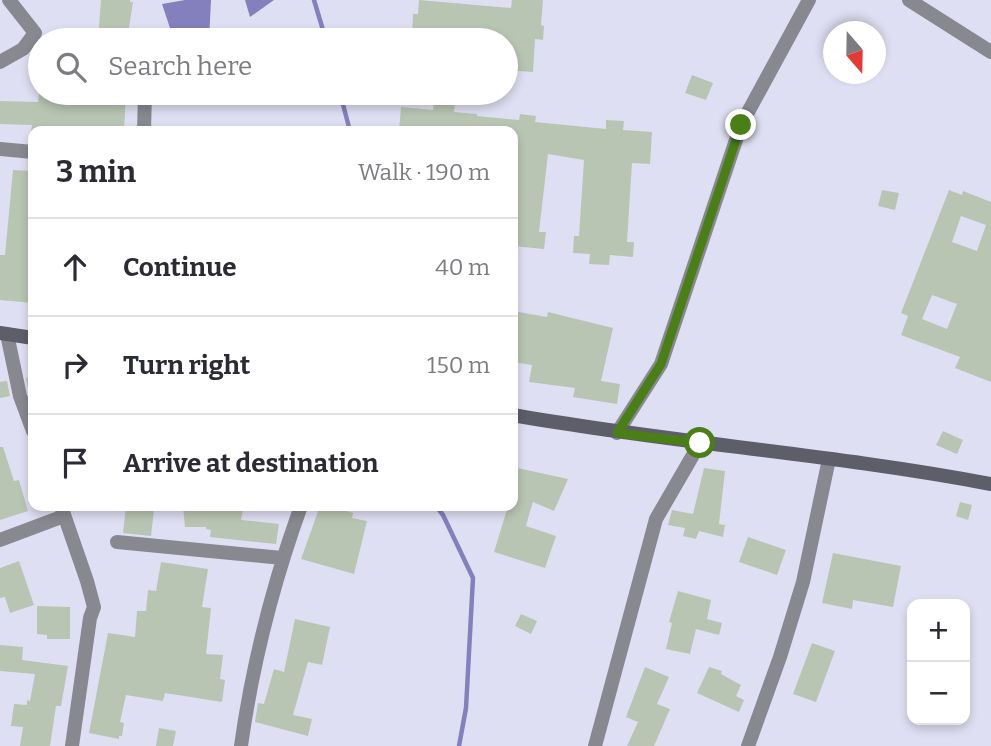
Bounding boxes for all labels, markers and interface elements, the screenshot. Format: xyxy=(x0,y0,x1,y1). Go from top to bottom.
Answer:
north arrow xyxy=(823,21,886,84)
search box xyxy=(28,28,518,105)
icon: search xyxy=(52,48,90,86)
text: Search here xyxy=(108,51,252,82)
route end xyxy=(725,109,756,140)
text: 3 min xyxy=(56,154,136,190)
text: Walk · 190 m xyxy=(358,158,490,186)
icon: ahead xyxy=(56,248,94,286)
text: Continue xyxy=(123,252,237,283)
text: 40 m xyxy=(435,253,490,281)
icon: right xyxy=(56,346,94,384)
text: Turn right xyxy=(123,350,250,381)
text: 150 m xyxy=(427,351,490,379)
route start xyxy=(684,427,715,458)
icon: arrive xyxy=(56,444,94,482)
text: Arrive at destination xyxy=(123,448,378,479)
map controls xyxy=(907,599,970,725)
button: + xyxy=(907,599,970,662)
button: − xyxy=(907,662,970,725)

